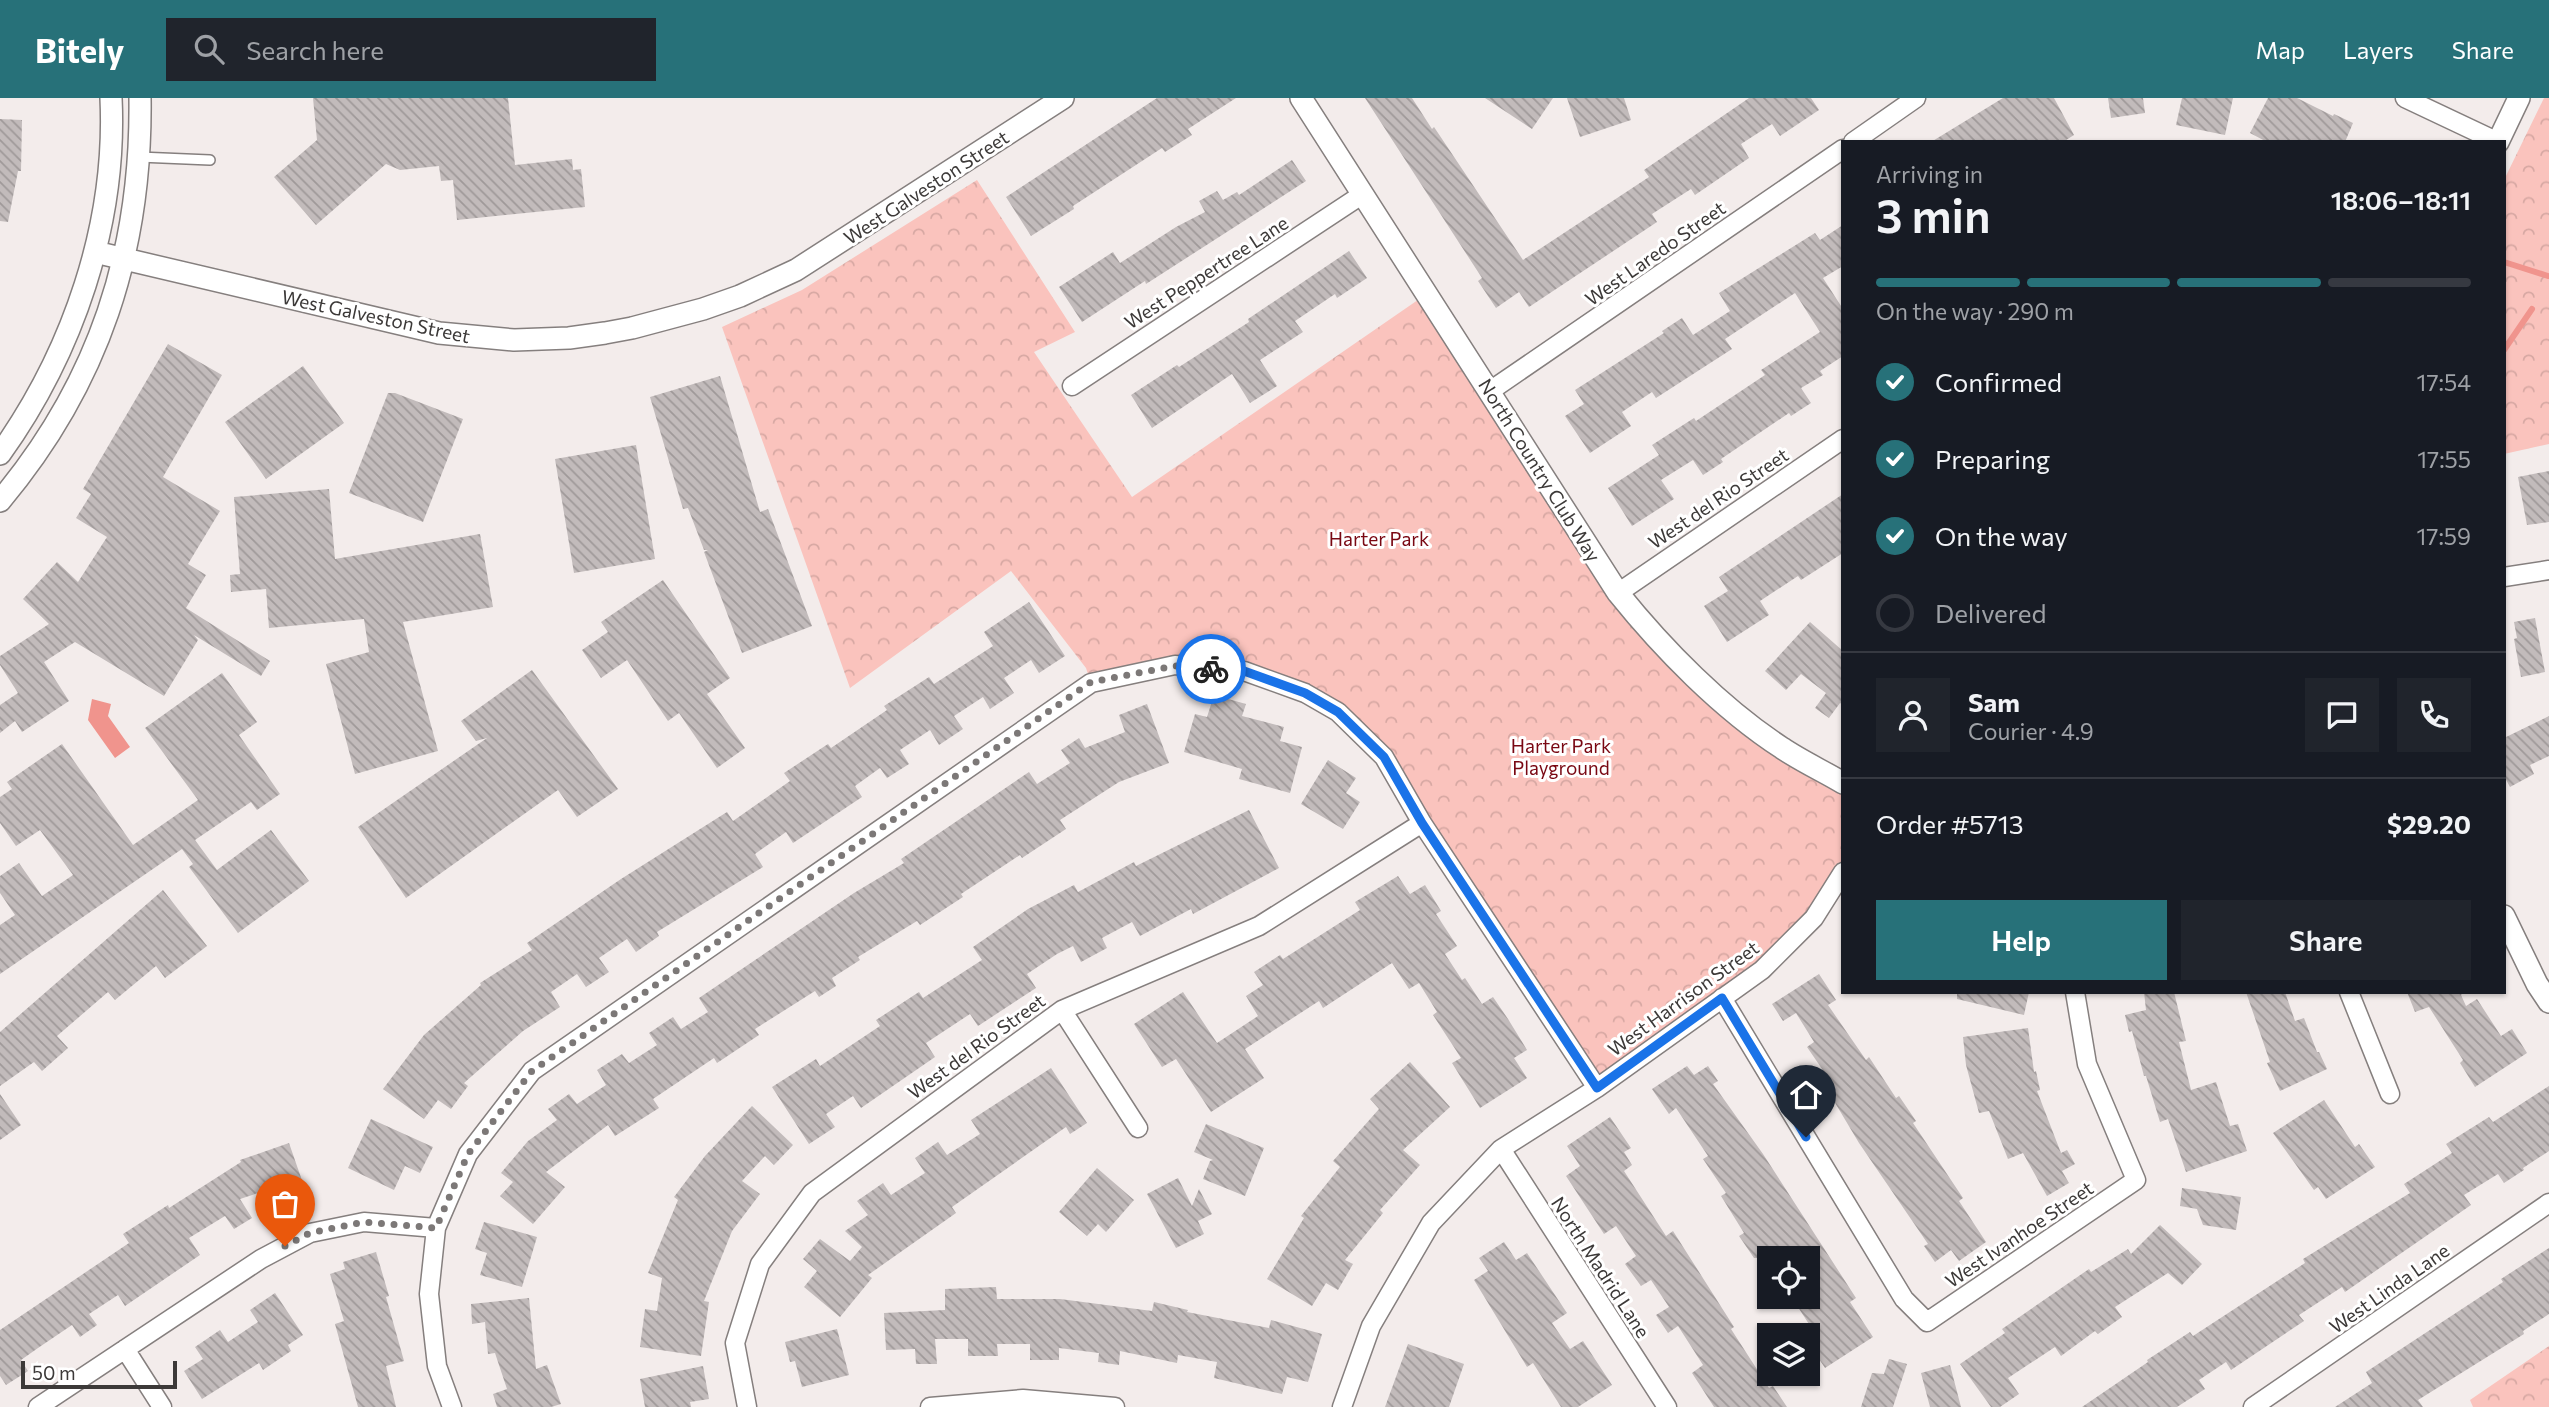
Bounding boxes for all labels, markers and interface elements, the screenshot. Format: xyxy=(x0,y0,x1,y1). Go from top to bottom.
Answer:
search box xyxy=(166,18,656,81)
text: Bitely xyxy=(35,29,124,70)
icon: search xyxy=(190,30,228,68)
text: Search here xyxy=(246,34,384,65)
text: Map xyxy=(2256,35,2305,64)
text: Layers xyxy=(2343,35,2414,64)
text: Share xyxy=(2452,35,2514,64)
street label: West Galveston Street xyxy=(839,125,1013,249)
text: Arriving in xyxy=(1876,160,1983,188)
text: 18:06–18:11 xyxy=(2331,184,2471,215)
text: 3 min xyxy=(1876,186,1991,242)
street label: West Laredo Street xyxy=(1580,196,1730,310)
street label: West Peppertree Lane xyxy=(1120,211,1292,333)
street label: West Galveston Street xyxy=(280,285,473,347)
text: On the way · 290 m xyxy=(1876,297,2074,325)
icon: check xyxy=(1876,363,1914,401)
text: Confirmed xyxy=(1935,366,2062,397)
text: 17:54 xyxy=(2417,368,2471,396)
street label: North Country Club Way xyxy=(1474,374,1606,566)
icon: check xyxy=(1876,440,1914,478)
street label: West del Rio Street xyxy=(1644,443,1793,553)
text: Preparing xyxy=(1935,443,2050,474)
text: 17:55 xyxy=(2417,445,2471,473)
icon: check xyxy=(1876,517,1914,555)
text: On the way xyxy=(1935,520,2068,551)
text: 17:59 xyxy=(2416,522,2471,550)
park label: Harter Park xyxy=(1329,527,1429,550)
text: Delivered xyxy=(1935,597,2046,628)
courier xyxy=(1176,634,1246,704)
icon: bike xyxy=(1192,650,1230,688)
button: person xyxy=(1876,678,1950,752)
button: chat xyxy=(2305,678,2379,752)
button: phone xyxy=(2397,678,2471,752)
text: Sam xyxy=(1968,686,2020,717)
text: Courier · 4.9 xyxy=(1968,717,2094,745)
park label: Harter Park Playground xyxy=(1511,734,1611,779)
text: Order #5713 xyxy=(1876,808,2024,839)
text: $29.20 xyxy=(2387,808,2471,839)
button: Help xyxy=(1876,900,2167,980)
button: Share xyxy=(2181,900,2471,980)
street label: West Harrison Street xyxy=(1603,936,1763,1060)
street label: West del Rio Street xyxy=(903,988,1049,1103)
pin xyxy=(1776,1065,1836,1137)
icon: home xyxy=(1787,1076,1825,1114)
pin xyxy=(255,1174,315,1246)
street label: West Ivanhoe Street xyxy=(1941,1176,2097,1292)
icon: bag xyxy=(266,1185,304,1223)
street label: North Madrid Lane xyxy=(1547,1192,1655,1342)
street label: West Linda Lane xyxy=(2325,1238,2453,1338)
map controls xyxy=(1757,1246,1820,1386)
button: locate xyxy=(1757,1246,1820,1309)
button: layers xyxy=(1757,1323,1820,1386)
scale bar xyxy=(21,1358,177,1390)
text: 50 m xyxy=(32,1361,76,1384)

